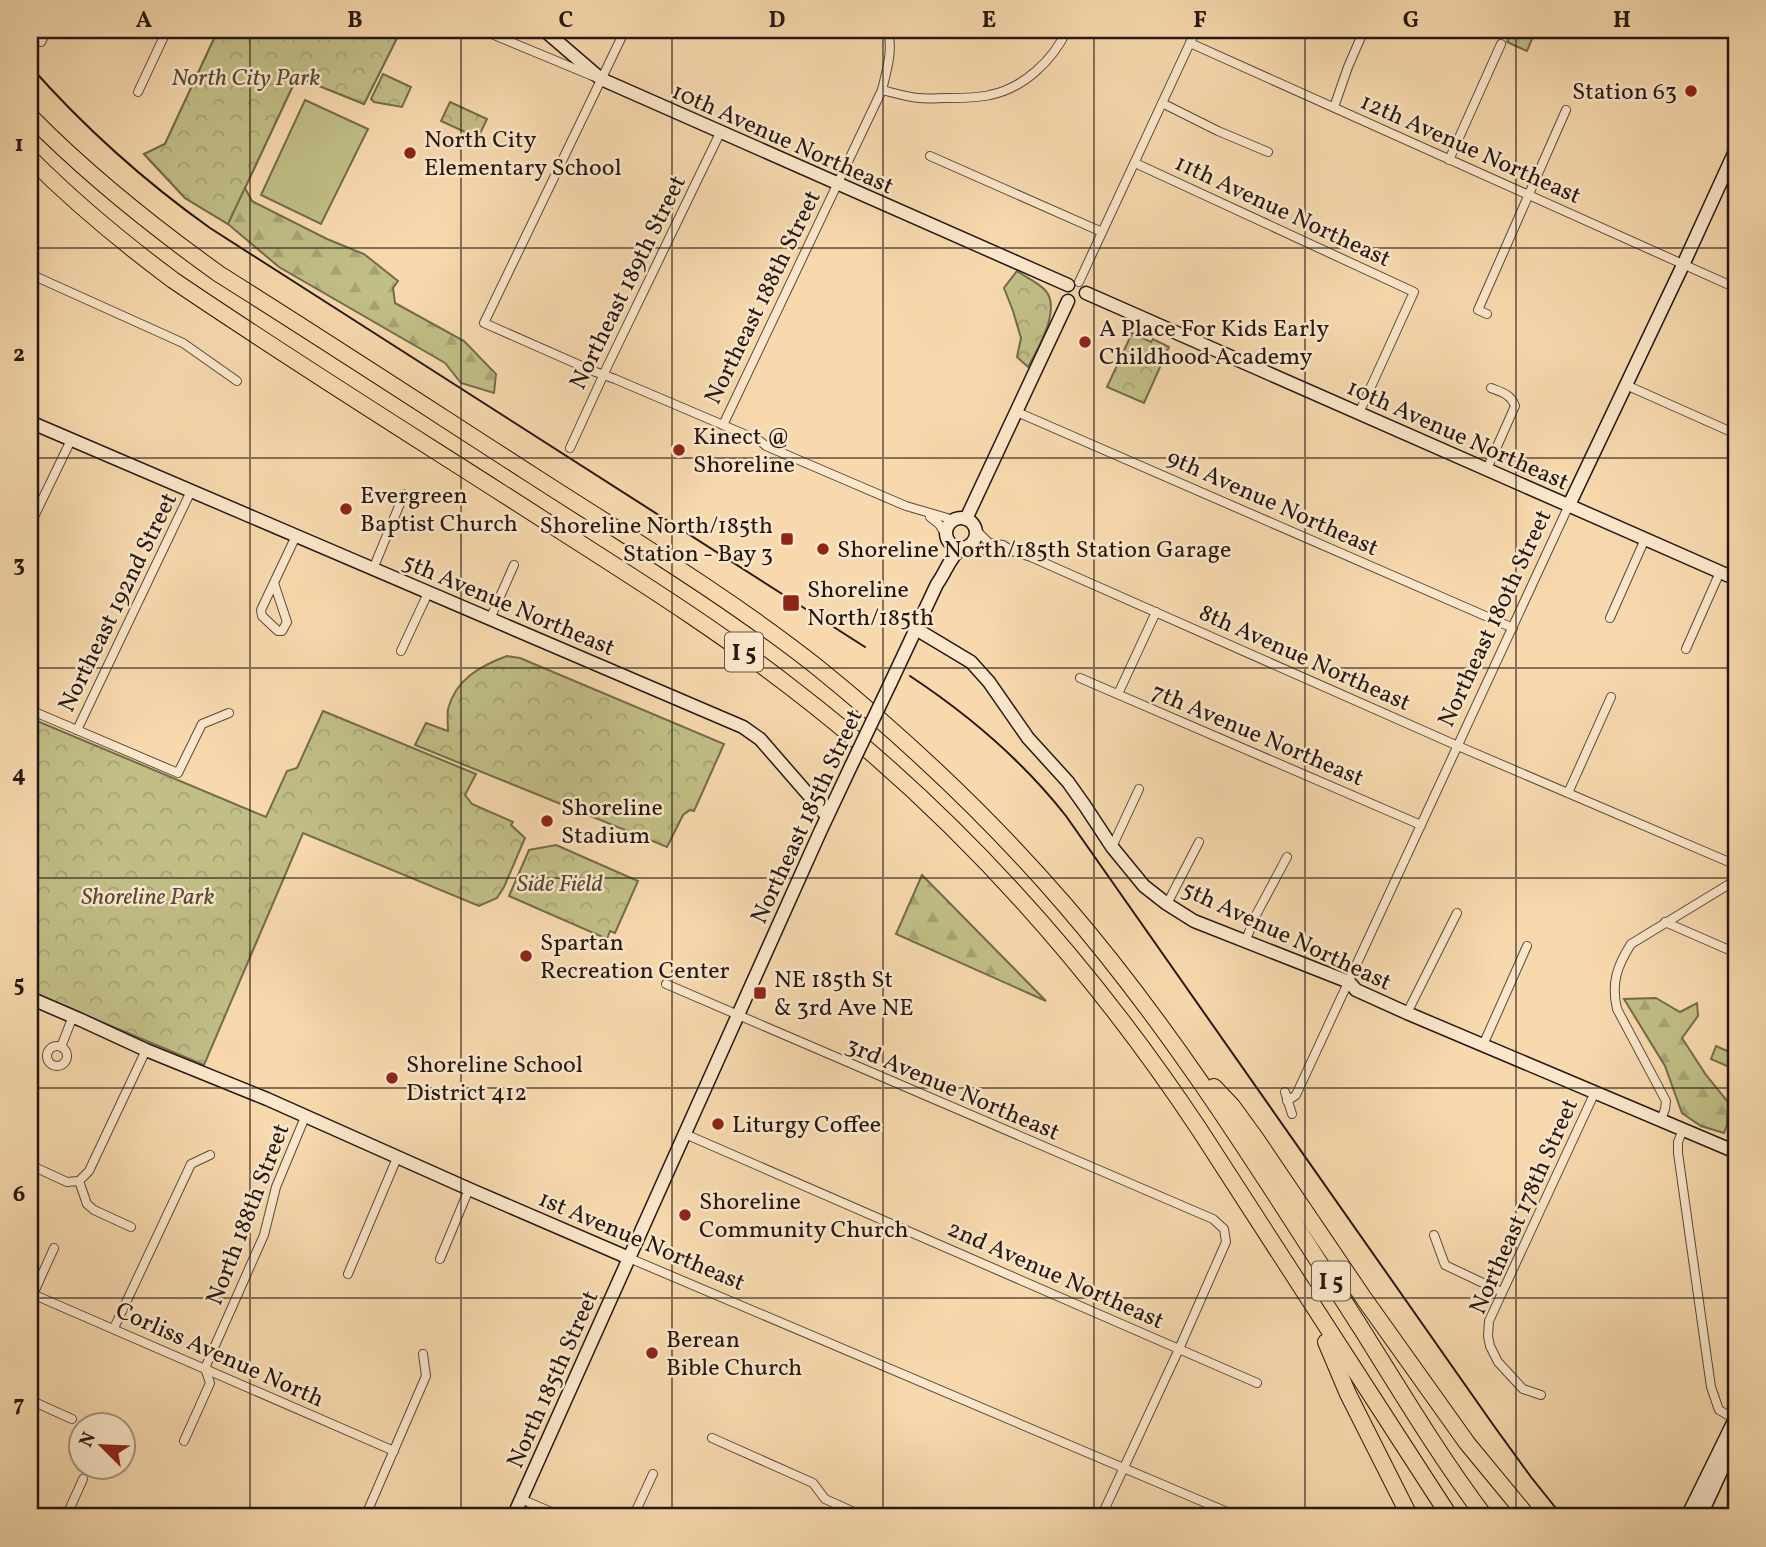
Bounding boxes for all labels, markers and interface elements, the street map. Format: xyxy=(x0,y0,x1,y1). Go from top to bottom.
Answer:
text: A xyxy=(136,5,152,37)
text: B xyxy=(347,5,363,37)
text: C xyxy=(559,5,573,37)
text: D xyxy=(769,5,786,37)
text: E xyxy=(982,5,996,37)
text: F xyxy=(1193,5,1207,37)
text: G xyxy=(1403,5,1419,37)
text: H xyxy=(1613,5,1631,37)
park label: North City Park xyxy=(172,62,320,96)
street label: 10th Avenue Northeast xyxy=(666,75,899,204)
place label: Station 63 xyxy=(1572,76,1677,110)
marker: Station 63 xyxy=(1683,83,1699,99)
street label: 12th Avenue Northeast xyxy=(1354,86,1586,214)
place label: North City Elementary School xyxy=(424,124,622,186)
text: 1 xyxy=(14,129,24,161)
marker: North City Elementary School xyxy=(402,145,418,161)
street label: 11th Avenue Northeast xyxy=(1169,147,1396,277)
street label: Northeast 189th Street xyxy=(562,170,695,396)
street label: Northeast 188th Street xyxy=(697,185,830,411)
place label: A Place For Kids Early Childhood Academy xyxy=(1099,313,1329,375)
marker: A Place For Kids Early Childhood Academy xyxy=(1077,334,1093,350)
text: 2 xyxy=(13,339,25,371)
street label: 10th Avenue Northeast xyxy=(1341,371,1574,500)
place label: Kinect @ Shoreline xyxy=(693,421,795,483)
marker: Kinect @ Shoreline xyxy=(671,442,687,458)
street label: 9th Avenue Northeast xyxy=(1161,442,1384,566)
place label: Evergreen Baptist Church xyxy=(360,480,518,542)
street label: Northeast 192nd Street xyxy=(51,487,187,718)
marker: Evergreen Baptist Church xyxy=(338,501,354,517)
street label: Northeast 180th Street xyxy=(1430,504,1561,733)
place label: Shoreline North/185th Station - Bay 3 xyxy=(539,510,773,572)
marker: Shoreline North/185th Station - Bay 3 xyxy=(779,531,795,547)
place label: Shoreline North/185th Station Garage xyxy=(837,534,1231,568)
marker: Shoreline North/185th Station Garage xyxy=(815,541,831,557)
street label: 5th Avenue Northeast xyxy=(397,546,620,666)
text: 3 xyxy=(13,549,25,581)
place label: Shoreline North/185th xyxy=(807,574,934,636)
marker: Shoreline North/185th xyxy=(781,593,801,613)
street label: 8th Avenue Northeast xyxy=(1193,597,1415,721)
road number: I 5 xyxy=(725,632,763,672)
street label: 7th Avenue Northeast xyxy=(1146,676,1369,796)
street label: Northeast 185th Street xyxy=(743,704,873,930)
text: 4 xyxy=(12,759,26,791)
place label: Shoreline Stadium xyxy=(561,792,663,854)
marker: Shoreline Stadium xyxy=(539,813,555,829)
park label: Side Field xyxy=(517,868,604,902)
street label: 5th Avenue Northeast xyxy=(1176,873,1397,1000)
park label: Shoreline Park xyxy=(81,881,215,915)
place label: Spartan Recreation Center xyxy=(540,927,730,989)
marker: Spartan Recreation Center xyxy=(518,948,534,964)
place label: NE 185th St & 3rd Ave NE xyxy=(774,964,914,1026)
text: 5 xyxy=(13,969,25,1001)
marker: NE 185th St & 3rd Ave NE xyxy=(752,985,768,1001)
street label: 3rd Avenue Northeast xyxy=(840,1029,1064,1150)
place label: Shoreline School District 412 xyxy=(406,1049,583,1111)
marker: Shoreline School District 412 xyxy=(384,1070,400,1086)
street label: Northeast 178th Street xyxy=(1462,1093,1588,1320)
place label: Liturgy Coffee xyxy=(732,1109,881,1143)
marker: Liturgy Coffee xyxy=(710,1116,726,1132)
street label: North 188th Street xyxy=(199,1119,299,1311)
text: 6 xyxy=(13,1179,25,1211)
street label: 1st Avenue Northeast xyxy=(533,1183,750,1301)
place label: Shoreline Community Church xyxy=(699,1186,909,1248)
marker: Shoreline Community Church xyxy=(677,1207,693,1223)
street label: 2nd Avenue Northeast xyxy=(941,1213,1169,1339)
road number: I 5 xyxy=(1312,1262,1350,1300)
street label: North 185th Street xyxy=(499,1285,608,1474)
street label: Corliss Avenue North xyxy=(110,1295,329,1417)
place label: Berean Bible Church xyxy=(666,1324,802,1386)
marker: Berean Bible Church xyxy=(644,1345,660,1361)
text: 7 xyxy=(14,1389,25,1421)
north arrow xyxy=(66,1410,136,1480)
text: N xyxy=(74,1428,103,1451)

